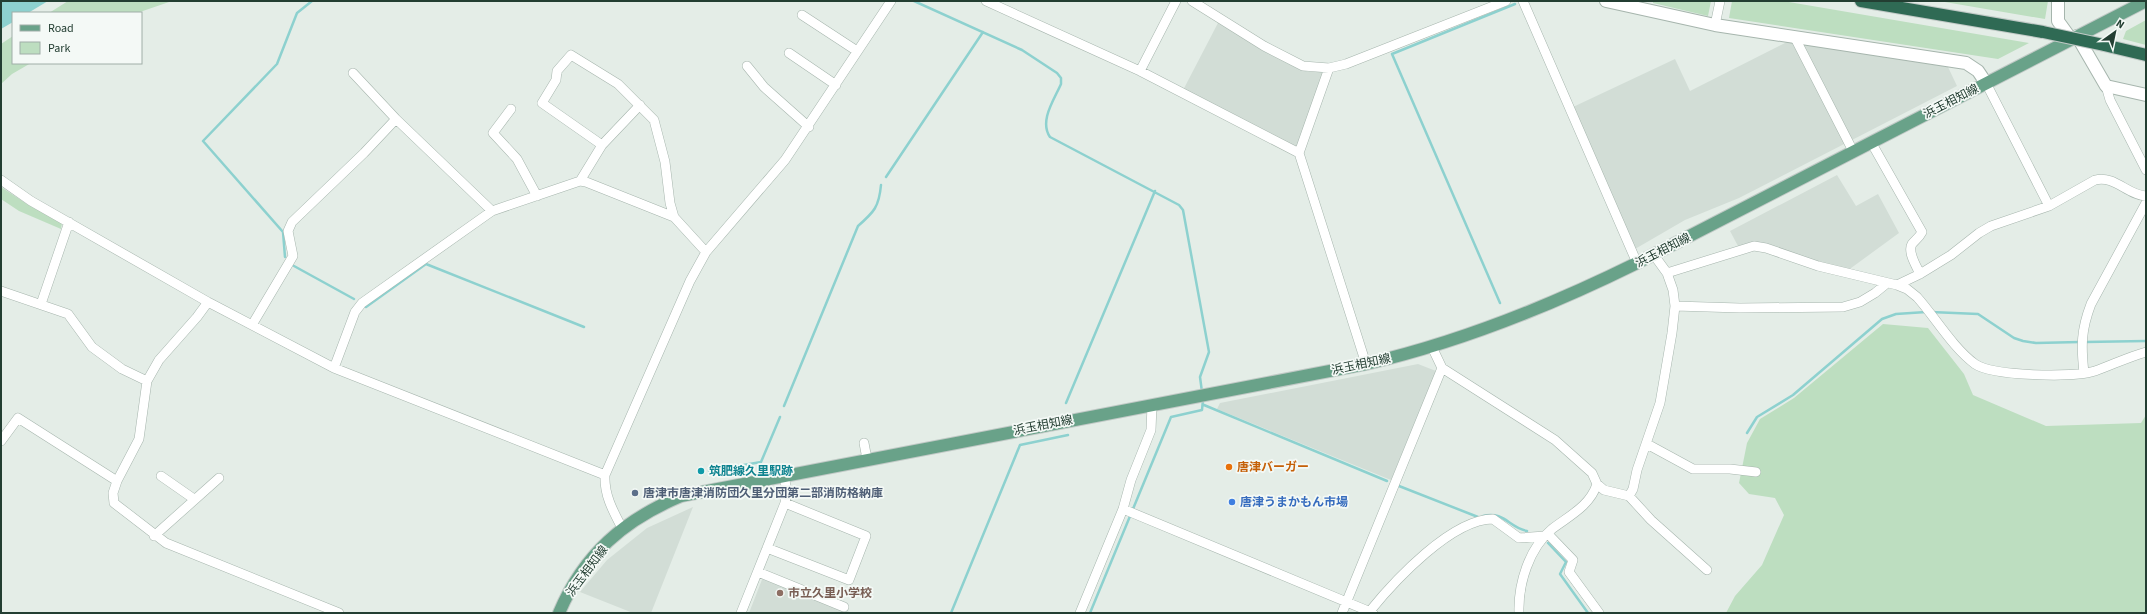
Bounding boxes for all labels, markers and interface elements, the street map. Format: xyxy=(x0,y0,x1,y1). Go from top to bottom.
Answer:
legend xyxy=(12,12,142,64)
north arrow xyxy=(2095,12,2135,52)
text: N xyxy=(2113,16,2127,32)
text: Road xyxy=(48,20,74,37)
text: Park xyxy=(48,40,70,57)
street label: 浜玉相知線 xyxy=(1921,80,1982,123)
street label: 浜玉相知線 xyxy=(1633,229,1694,272)
street label: 浜玉相知線 xyxy=(1330,350,1392,379)
street label: 浜玉相知線 xyxy=(1012,411,1074,440)
place label: 唐津バーガー xyxy=(1237,459,1309,476)
marker: 唐津バーガー xyxy=(1224,462,1234,472)
place label: 筑肥線久里駅跡 xyxy=(709,463,793,480)
marker: 筑肥線久里駅跡 xyxy=(696,466,706,476)
place label: 唐津市唐津消防団久里分団第二部消防格納庫 xyxy=(643,485,883,502)
marker: 唐津市唐津消防団久里分団第二部消防格納庫 xyxy=(630,488,640,498)
place label: 唐津うまかもん市場 xyxy=(1240,494,1348,511)
marker: 唐津うまかもん市場 xyxy=(1227,497,1237,507)
street label: 浜玉相知線 xyxy=(563,542,612,600)
place label: 市立久里小学校 xyxy=(788,585,872,602)
marker: 市立久里小学校 xyxy=(775,588,785,598)

